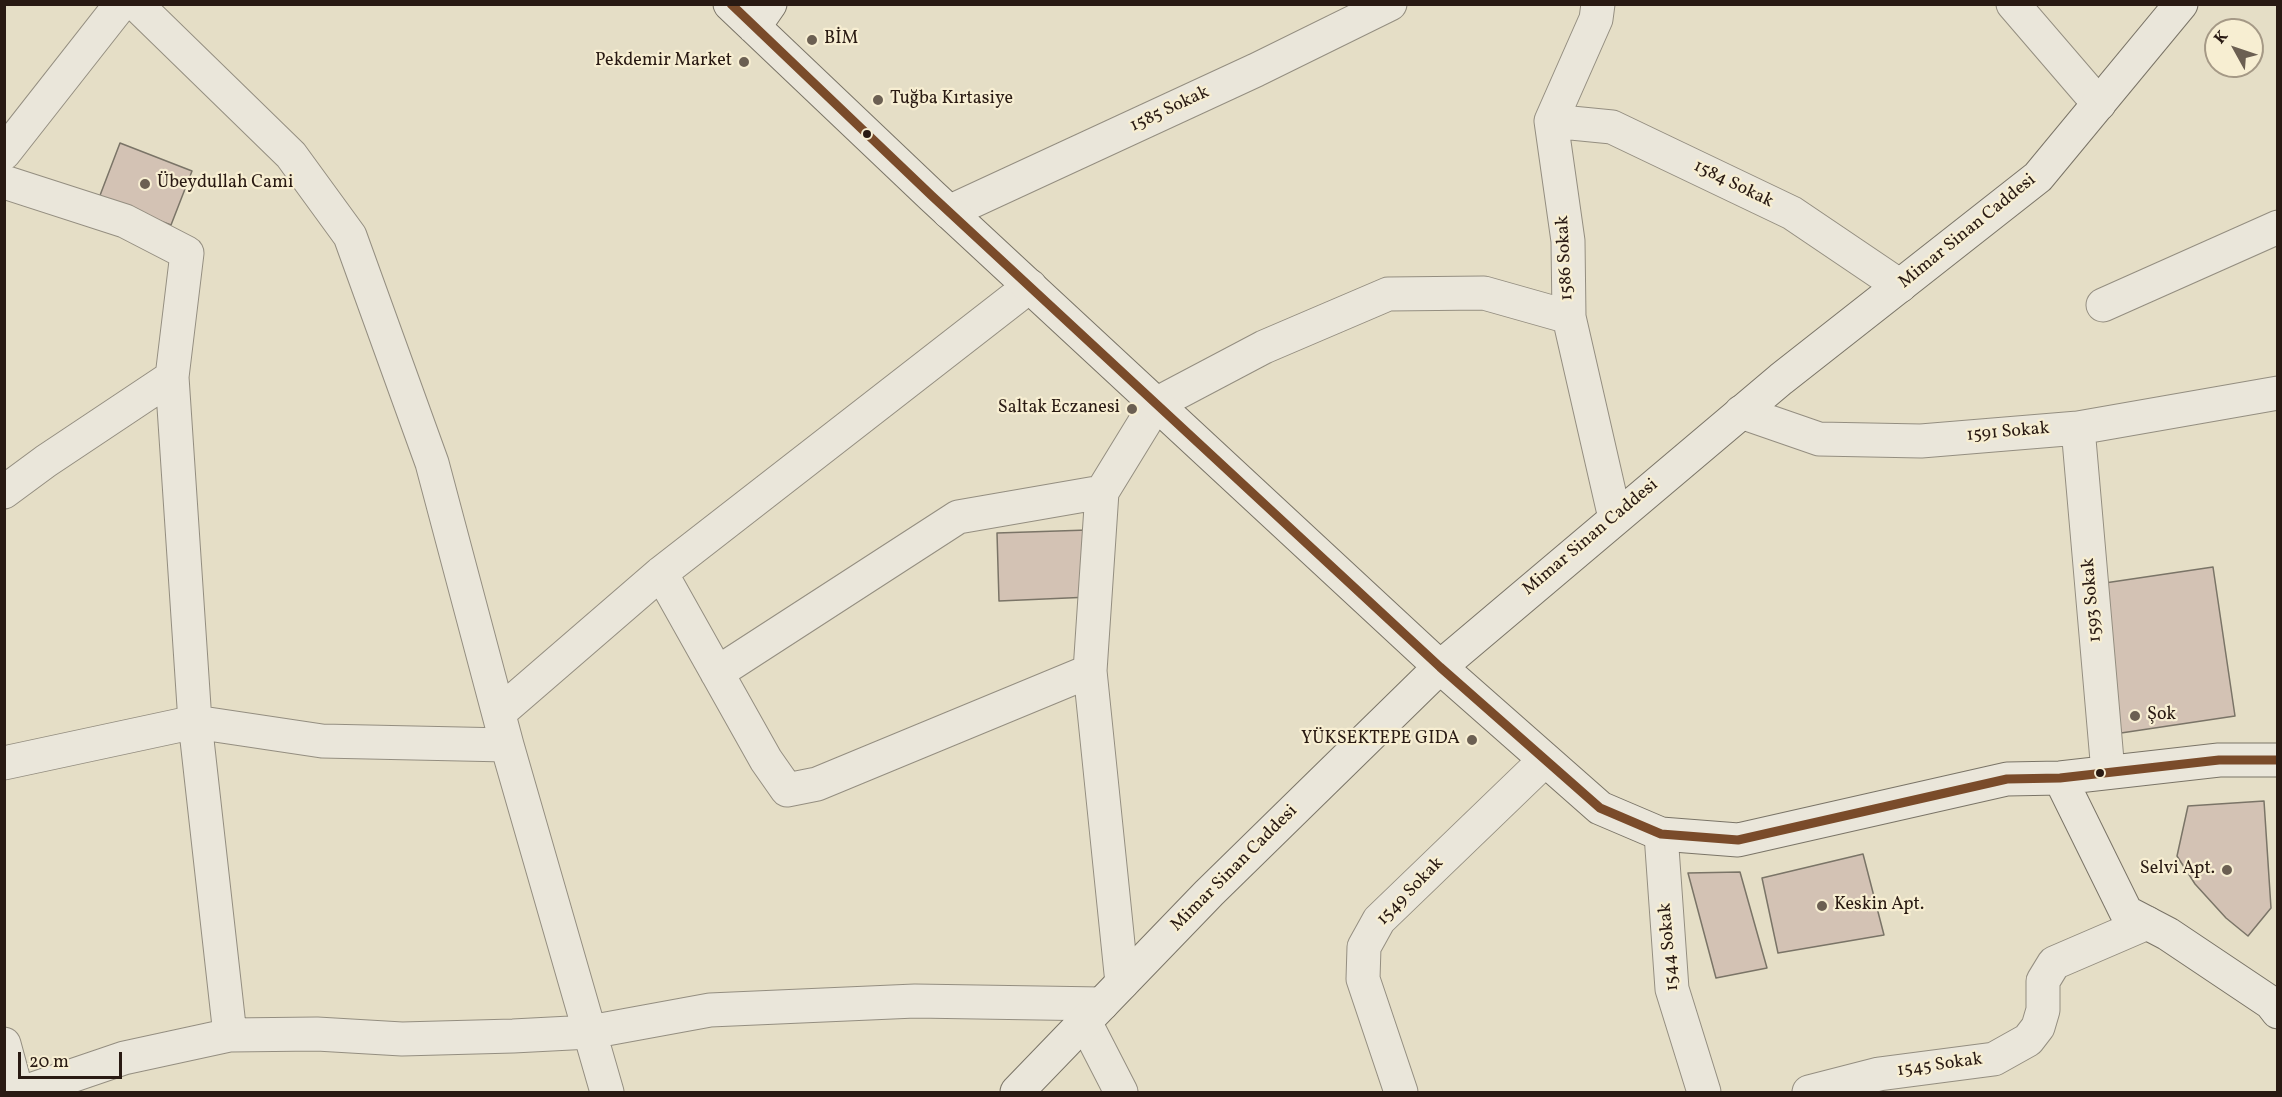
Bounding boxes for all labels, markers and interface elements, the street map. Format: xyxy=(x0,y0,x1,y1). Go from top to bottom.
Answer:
north arrow xyxy=(2204,18,2264,78)
text: K xyxy=(2210,26,2234,49)
place label: BİM xyxy=(824,29,858,51)
marker: BİM xyxy=(805,33,819,47)
place label: Pekdemir Market xyxy=(595,51,732,73)
marker: Pekdemir Market xyxy=(737,55,751,69)
street label: 1585 Sokak xyxy=(1127,82,1213,138)
place label: Tuğba Kırtasiye xyxy=(890,89,1013,111)
marker: Tuğba Kırtasiye xyxy=(871,93,885,107)
unlabelled marker xyxy=(861,128,873,140)
street label: 1584 Sokak xyxy=(1689,156,1777,214)
street label: Mimar Sinan Caddesi xyxy=(1895,170,2041,294)
place label: Übeydullah Cami xyxy=(157,173,293,195)
marker: Übeydullah Cami xyxy=(138,177,152,191)
street label: 1586 Sokak xyxy=(1553,215,1579,301)
place label: Saltak Eczanesi xyxy=(998,398,1120,420)
marker: Saltak Eczanesi xyxy=(1125,402,1139,416)
street label: 1591 Sokak xyxy=(1966,419,2050,447)
street label: Mimar Sinan Caddesi xyxy=(1519,475,1663,601)
street label: 1593 Sokak xyxy=(2079,557,2107,643)
place label: Şok xyxy=(2147,705,2176,727)
marker: Şok xyxy=(2128,709,2142,723)
place label: YÜKSEKTEPE GIDA xyxy=(1301,729,1460,751)
marker: YÜKSEKTEPE GIDA xyxy=(1465,733,1479,747)
unlabelled marker xyxy=(2094,767,2106,779)
street label: Mimar Sinan Caddesi xyxy=(1167,801,1303,937)
street label: 1549 Sokak xyxy=(1373,853,1449,931)
place label: Selvi Apt. xyxy=(2140,859,2215,881)
marker: Selvi Apt. xyxy=(2220,863,2234,877)
place label: Keskin Apt. xyxy=(1834,895,1924,917)
marker: Keskin Apt. xyxy=(1815,899,1829,913)
street label: 1544 Sokak xyxy=(1655,902,1685,992)
scale bar xyxy=(21,1040,124,1078)
street label: 1545 Sokak xyxy=(1896,1049,1984,1083)
text: 20 m xyxy=(29,1050,69,1075)

